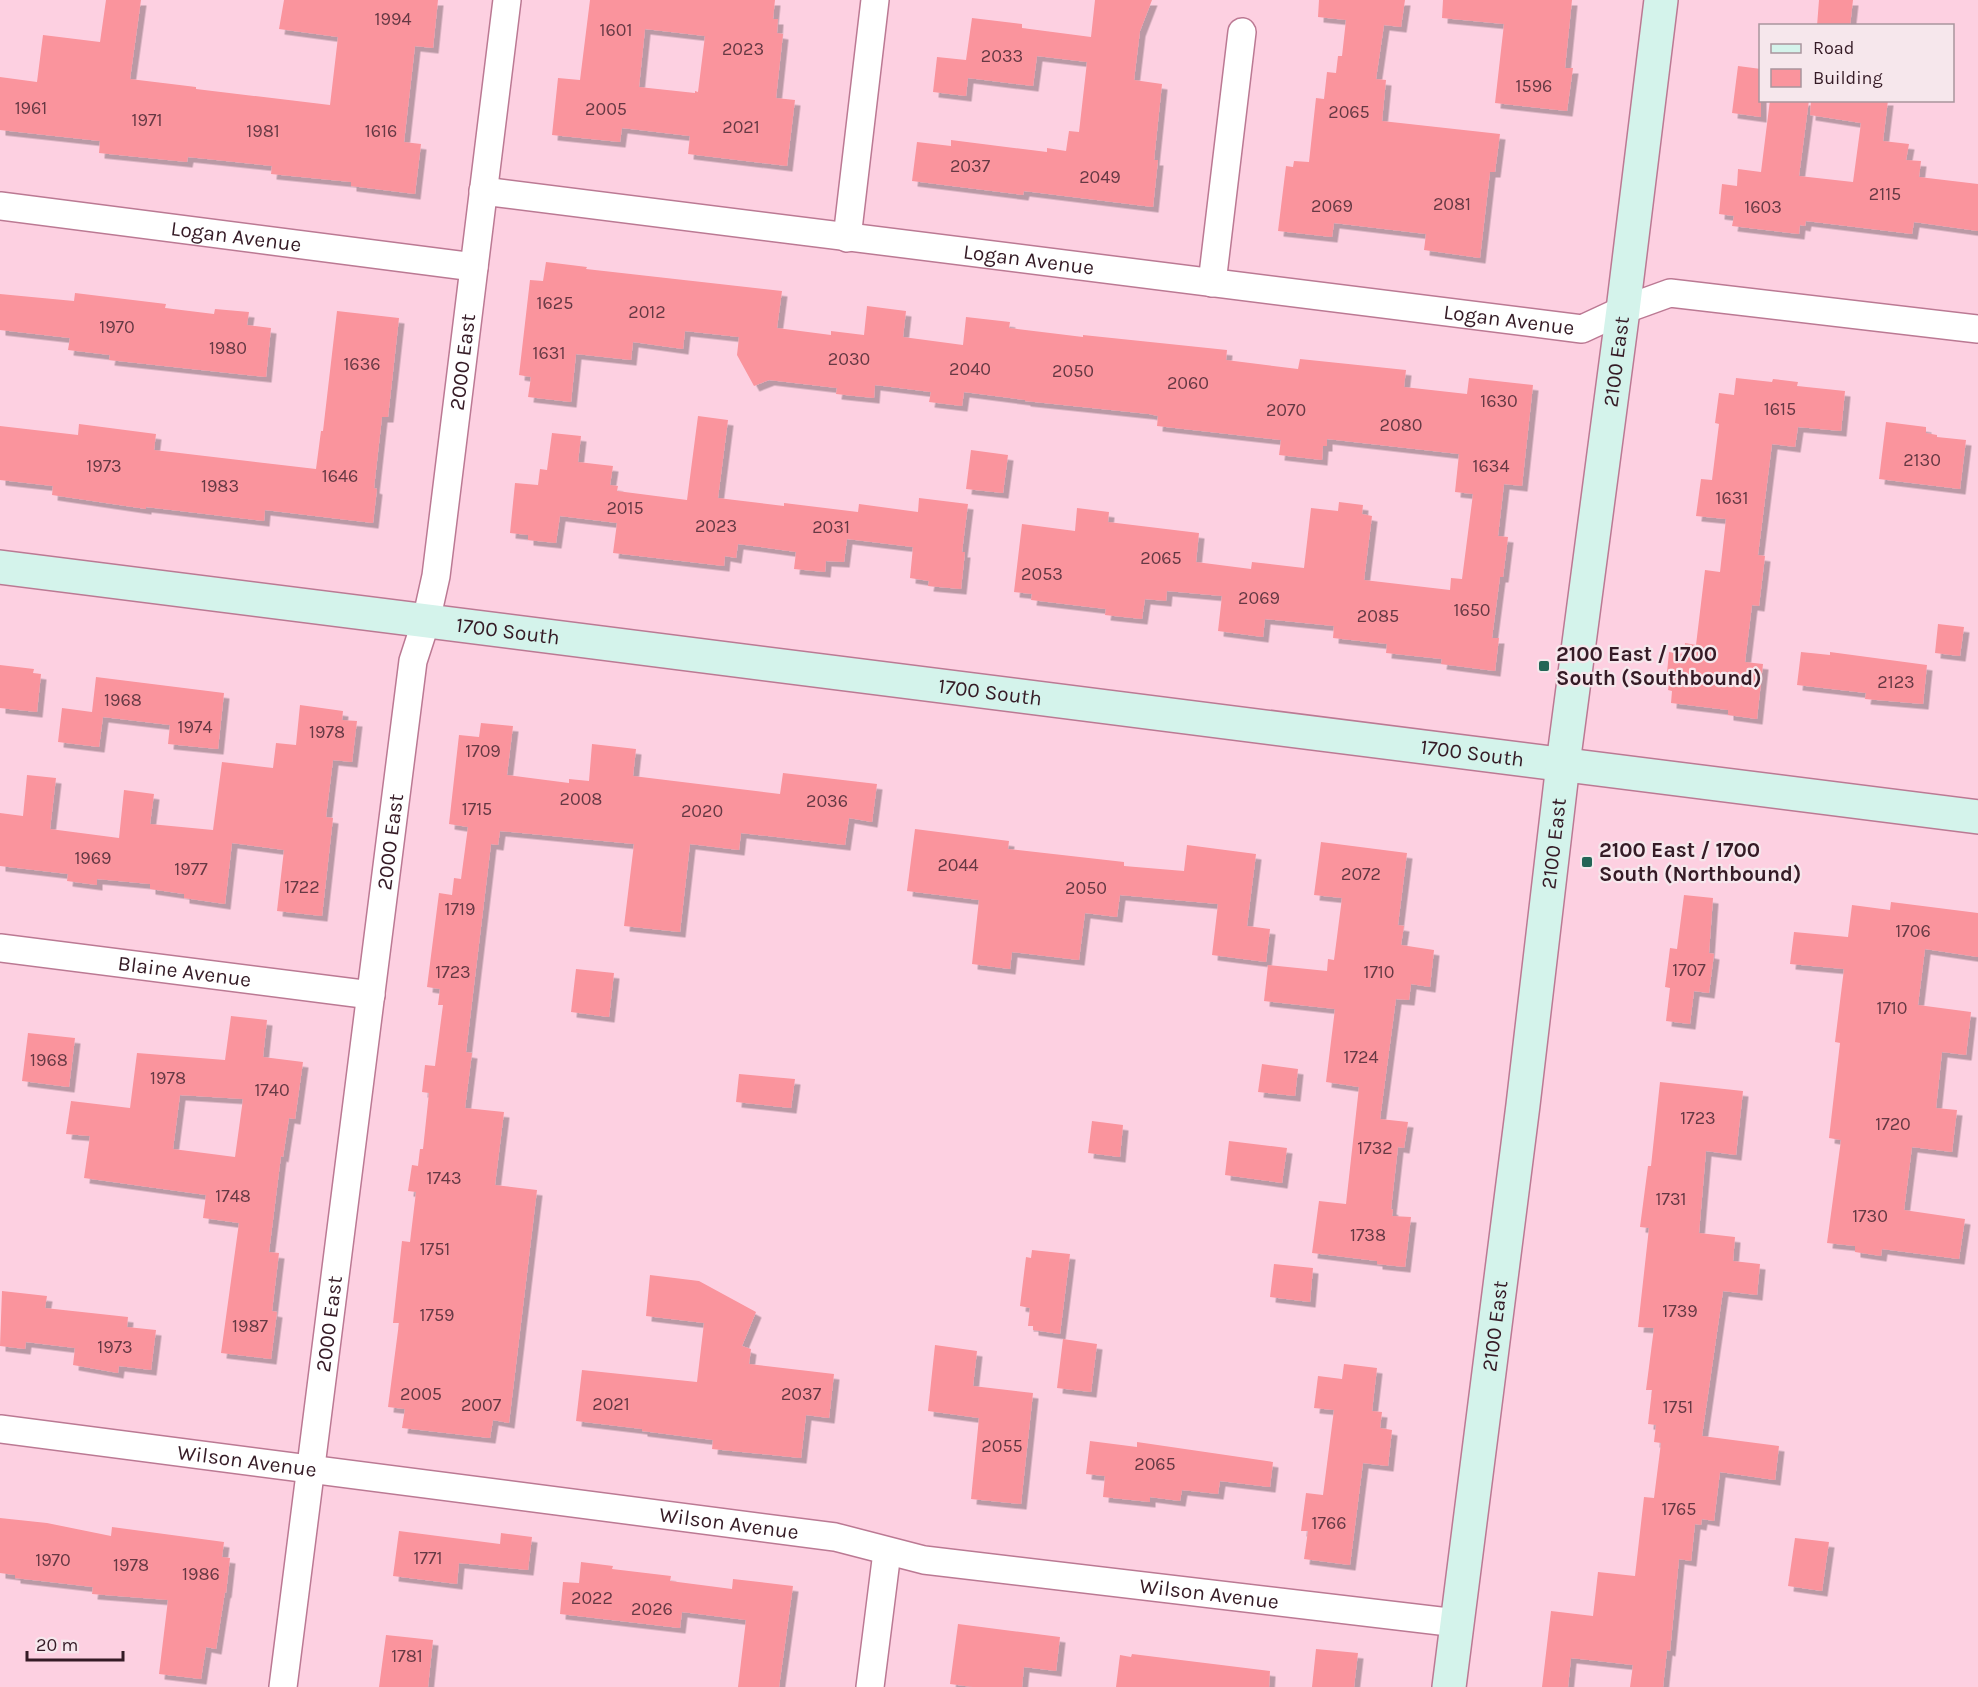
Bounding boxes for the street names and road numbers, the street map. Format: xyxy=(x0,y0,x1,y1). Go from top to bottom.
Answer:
street label: Logan Avenue xyxy=(169,216,303,257)
street label: Logan Avenue xyxy=(962,239,1095,280)
street label: Logan Avenue xyxy=(1442,300,1576,340)
street label: 2000 East xyxy=(445,312,480,412)
street label: 2100 East xyxy=(1598,315,1634,408)
street label: 1700 South xyxy=(455,613,561,650)
street label: 1700 South xyxy=(937,674,1043,711)
street label: 1700 South xyxy=(1419,735,1526,772)
street label: 2000 East xyxy=(372,792,408,891)
street label: 2100 East xyxy=(1536,797,1571,890)
street label: Blaine Avenue xyxy=(116,951,253,992)
street label: 2000 East xyxy=(311,1274,347,1373)
street label: 2100 East xyxy=(1477,1279,1513,1373)
street label: Wilson Avenue xyxy=(176,1440,318,1482)
street label: Wilson Avenue xyxy=(658,1502,800,1544)
street label: Wilson Avenue xyxy=(1138,1574,1280,1614)

